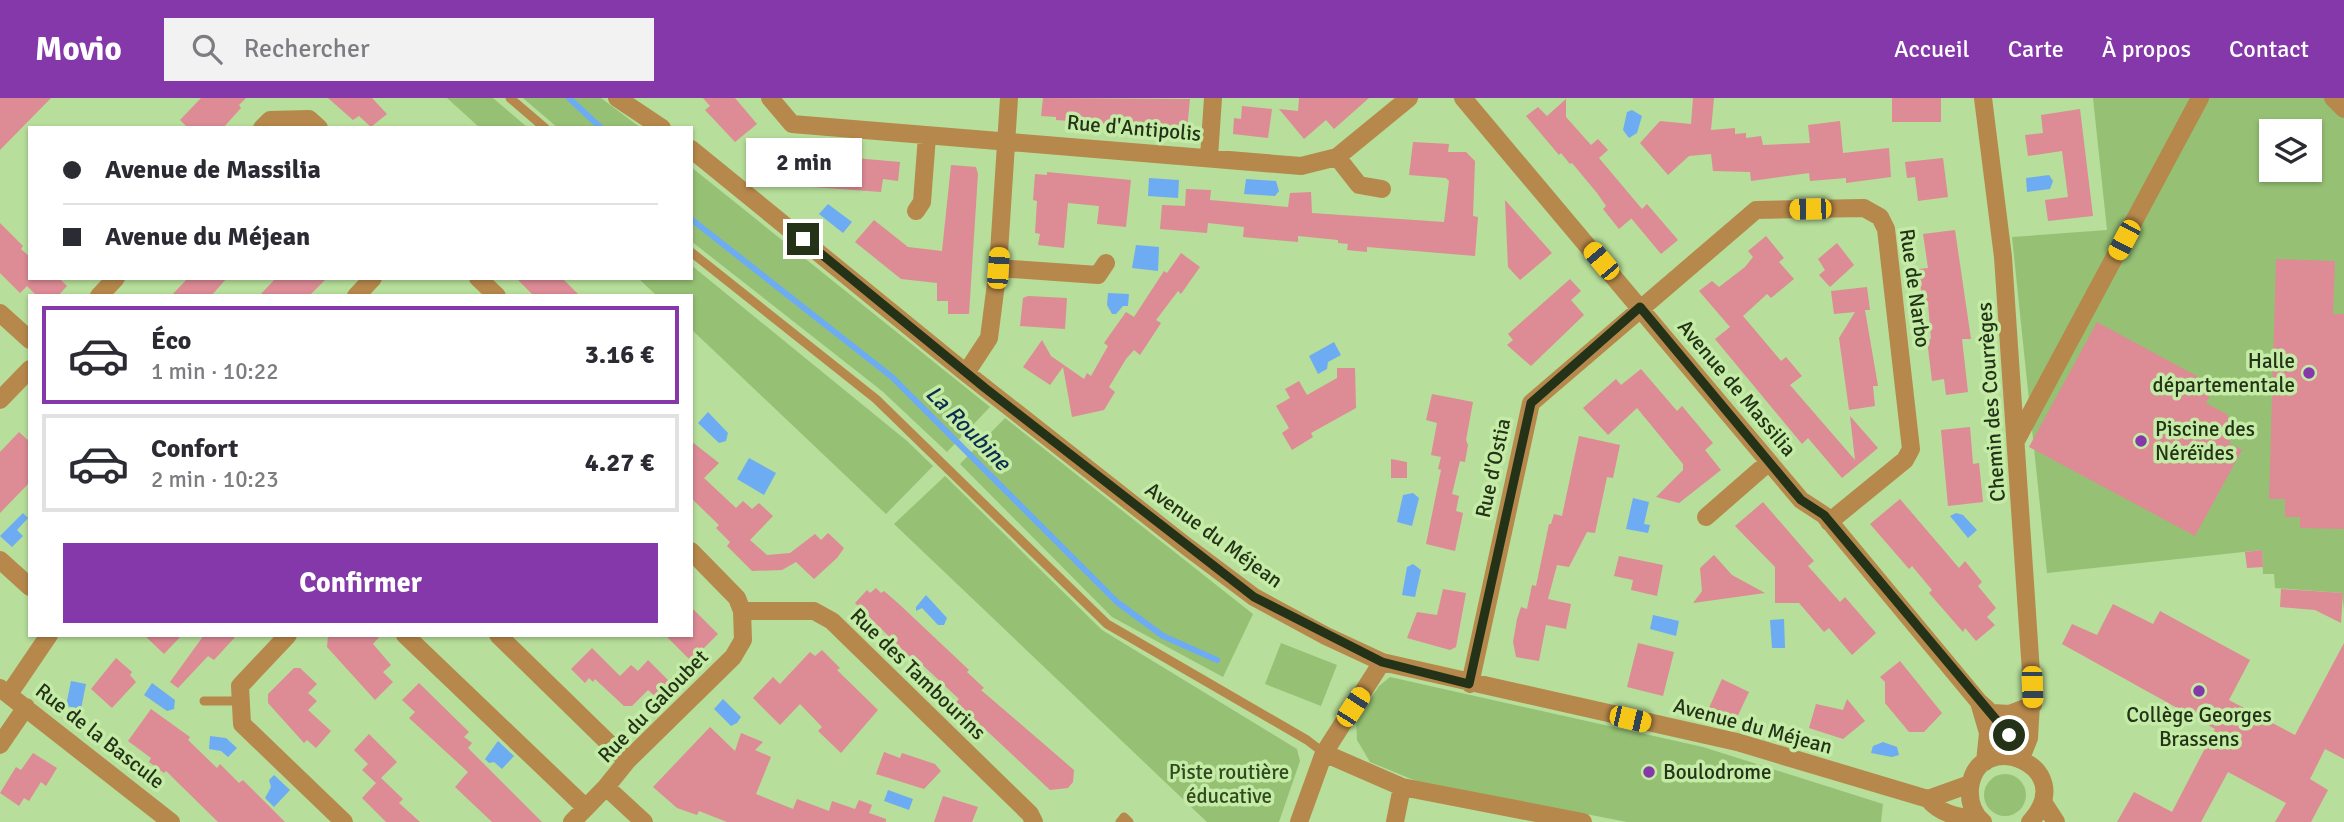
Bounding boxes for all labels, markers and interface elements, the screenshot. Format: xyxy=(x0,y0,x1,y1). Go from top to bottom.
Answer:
search box xyxy=(164,18,654,81)
text: Movio xyxy=(35,29,122,70)
icon: search xyxy=(188,30,226,68)
text: Rechercher xyxy=(244,33,370,65)
text: Accueil xyxy=(1894,34,1970,64)
text: Carte xyxy=(2008,34,2064,64)
text: À propos xyxy=(2102,34,2191,64)
text: Contact xyxy=(2229,34,2309,64)
street label: Rue d'Antipolis xyxy=(1066,109,1202,147)
map controls xyxy=(2259,119,2322,182)
button: layers xyxy=(2259,119,2322,182)
callout: 2 min xyxy=(745,138,861,186)
text: 2 min xyxy=(776,148,832,177)
text: Avenue de Massilia xyxy=(105,154,321,186)
car xyxy=(1789,198,1832,220)
car xyxy=(2105,217,2144,263)
text: Avenue du Méjean xyxy=(105,221,310,253)
route end xyxy=(787,223,819,255)
street label: Rue de Narbo xyxy=(1894,227,1936,349)
car xyxy=(1580,238,1623,284)
car xyxy=(987,246,1010,290)
street label: Chemin des Courrèges xyxy=(1971,301,2011,503)
street label: Avenue de Massilia xyxy=(1672,314,1802,462)
icon: car xyxy=(67,324,130,387)
text: Éco xyxy=(151,325,191,357)
text: 3.16 € xyxy=(585,339,654,371)
place label: Halle départementale xyxy=(2153,348,2295,398)
text: 1 min · 10:22 xyxy=(151,357,279,386)
marker: Halle départementale xyxy=(2301,365,2317,381)
water label: La Roubine xyxy=(919,379,1018,478)
street label: Rue d'Ostia xyxy=(1470,416,1516,520)
place label: Piscine des Néréïdes xyxy=(2155,416,2255,466)
icon: car xyxy=(67,432,130,495)
text: Confort xyxy=(151,433,238,465)
marker: Piscine des Néréïdes xyxy=(2133,433,2149,449)
text: 4.27 € xyxy=(585,447,654,479)
text: 2 min · 10:23 xyxy=(151,465,279,494)
street label: Avenue du Méjean xyxy=(1140,476,1288,594)
button: Confirmer xyxy=(63,543,658,623)
street label: Rue des Tambourins xyxy=(845,603,991,745)
street label: Rue du Galoubet xyxy=(592,644,714,768)
car xyxy=(2021,666,2044,708)
street label: Rue de la Bascule xyxy=(30,677,170,795)
marker: Collège Georges Brassens xyxy=(2191,683,2207,699)
car xyxy=(1333,684,1374,730)
street label: Avenue du Méjean xyxy=(1671,692,1835,760)
place label: Collège Georges Brassens xyxy=(2126,702,2272,752)
car xyxy=(1608,704,1653,734)
route start xyxy=(1993,719,2025,751)
park label: Piste routière éducative xyxy=(1169,759,1289,809)
place label: Boulodrome xyxy=(1663,759,1772,785)
marker: Boulodrome xyxy=(1641,764,1657,780)

